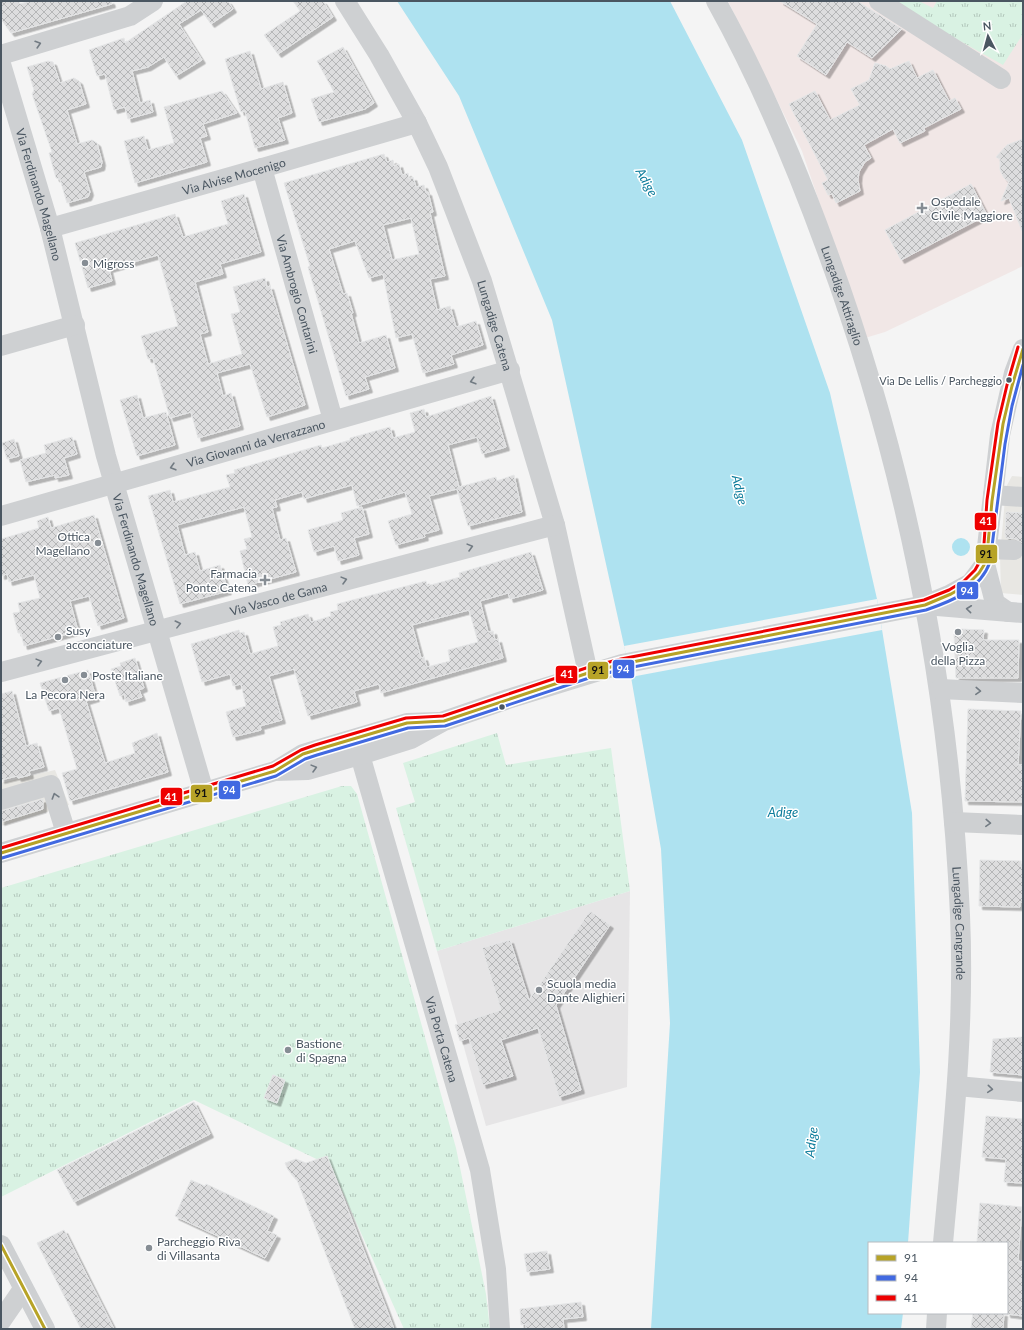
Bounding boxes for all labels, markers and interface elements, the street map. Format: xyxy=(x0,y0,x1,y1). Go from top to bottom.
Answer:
north arrow xyxy=(968,16,1008,56)
text: N xyxy=(982,19,992,32)
one-way arrow xyxy=(35,40,42,49)
street label: Via Ferdinando Magellano xyxy=(13,127,65,262)
street label: Via Alvise Mocenigo xyxy=(180,154,287,198)
water label: Adige xyxy=(632,164,661,199)
place label: Ospedale Civile Maggiore xyxy=(931,194,1013,223)
marker: Ospedale Civile Maggiore xyxy=(916,202,928,214)
street label: Via Ambrogio Contarini xyxy=(274,233,321,355)
street label: Lungadige Attiraglio xyxy=(818,244,866,347)
place label: Migross xyxy=(93,256,135,271)
marker: Migross xyxy=(80,258,90,268)
street label: Lungadige Catena xyxy=(475,278,516,373)
place label: Via De Lellis / Parcheggio xyxy=(879,374,1002,387)
marker: Via De Lellis / Parcheggio xyxy=(1004,375,1014,385)
one-way arrow xyxy=(469,376,476,385)
street label: Via Giovanni da Verrazzano xyxy=(185,416,327,470)
one-way arrow xyxy=(169,462,176,471)
water label: Adige xyxy=(729,472,751,507)
street label: Via Ferdinando Magellano xyxy=(110,492,163,628)
line badge: 41 xyxy=(974,512,997,531)
text: 41 xyxy=(980,514,992,527)
place label: Ottica Magellano xyxy=(35,529,90,558)
marker: Ottica Magellano xyxy=(93,538,103,548)
one-way arrow xyxy=(466,543,473,552)
line badge: 91 xyxy=(975,544,998,564)
text: 91 xyxy=(980,547,992,560)
place label: Farmacia Ponte Catena xyxy=(186,566,257,595)
marker: Farmacia Ponte Catena xyxy=(260,575,270,585)
one-way arrow xyxy=(341,577,347,585)
street label: Via Vasco de Gama xyxy=(228,578,329,619)
line badge: 94 xyxy=(956,581,979,600)
text: 94 xyxy=(961,584,974,597)
one-way arrow xyxy=(966,605,972,614)
one-way arrow xyxy=(174,620,181,629)
place label: Susy acconciature xyxy=(66,623,133,652)
marker: Voglia della Pizza xyxy=(953,627,963,637)
marker: Susy acconciature xyxy=(53,632,63,642)
place label: Voglia della Pizza xyxy=(931,639,985,668)
one-way arrow xyxy=(35,658,42,666)
line badge: 94 xyxy=(612,659,635,679)
line badge: 91 xyxy=(587,661,609,680)
text: 94 xyxy=(617,662,630,675)
text: 91 xyxy=(592,663,604,676)
line badge: 41 xyxy=(555,665,578,684)
text: 41 xyxy=(561,667,573,680)
place label: Poste Italiane xyxy=(92,668,163,683)
marker: Poste Italiane xyxy=(79,670,89,680)
marker: La Pecora Nera xyxy=(60,675,70,685)
one-way arrow xyxy=(975,686,981,695)
place label: La Pecora Nera xyxy=(25,687,105,702)
unlabelled marker xyxy=(497,702,507,712)
one-way arrow xyxy=(310,764,317,773)
line badge: 94 xyxy=(218,780,241,800)
text: 94 xyxy=(223,783,236,796)
line badge: 91 xyxy=(190,784,213,803)
text: 91 xyxy=(195,786,207,799)
line badge: 41 xyxy=(160,787,183,806)
text: 41 xyxy=(165,790,177,803)
one-way arrow xyxy=(51,793,60,800)
water label: Adige xyxy=(767,804,798,820)
one-way arrow xyxy=(985,819,991,828)
street label: Lungadige Cangrande xyxy=(950,866,969,980)
place label: Scuola media Dante Alighieri xyxy=(547,976,625,1005)
marker: Scuola media Dante Alighieri xyxy=(534,985,544,995)
street label: Via Porta Catena xyxy=(423,995,462,1084)
place label: Bastione di Spagna xyxy=(296,1036,347,1065)
marker: Bastione di Spagna xyxy=(283,1045,293,1055)
one-way arrow xyxy=(987,1084,993,1093)
water label: Adige xyxy=(801,1126,821,1159)
place label: Parcheggio Riva di Villasanta xyxy=(157,1234,240,1263)
legend xyxy=(868,1242,1008,1314)
marker: Parcheggio Riva di Villasanta xyxy=(144,1243,154,1253)
text: 91 xyxy=(904,1250,918,1265)
text: 94 xyxy=(904,1270,918,1285)
text: 41 xyxy=(904,1290,918,1305)

